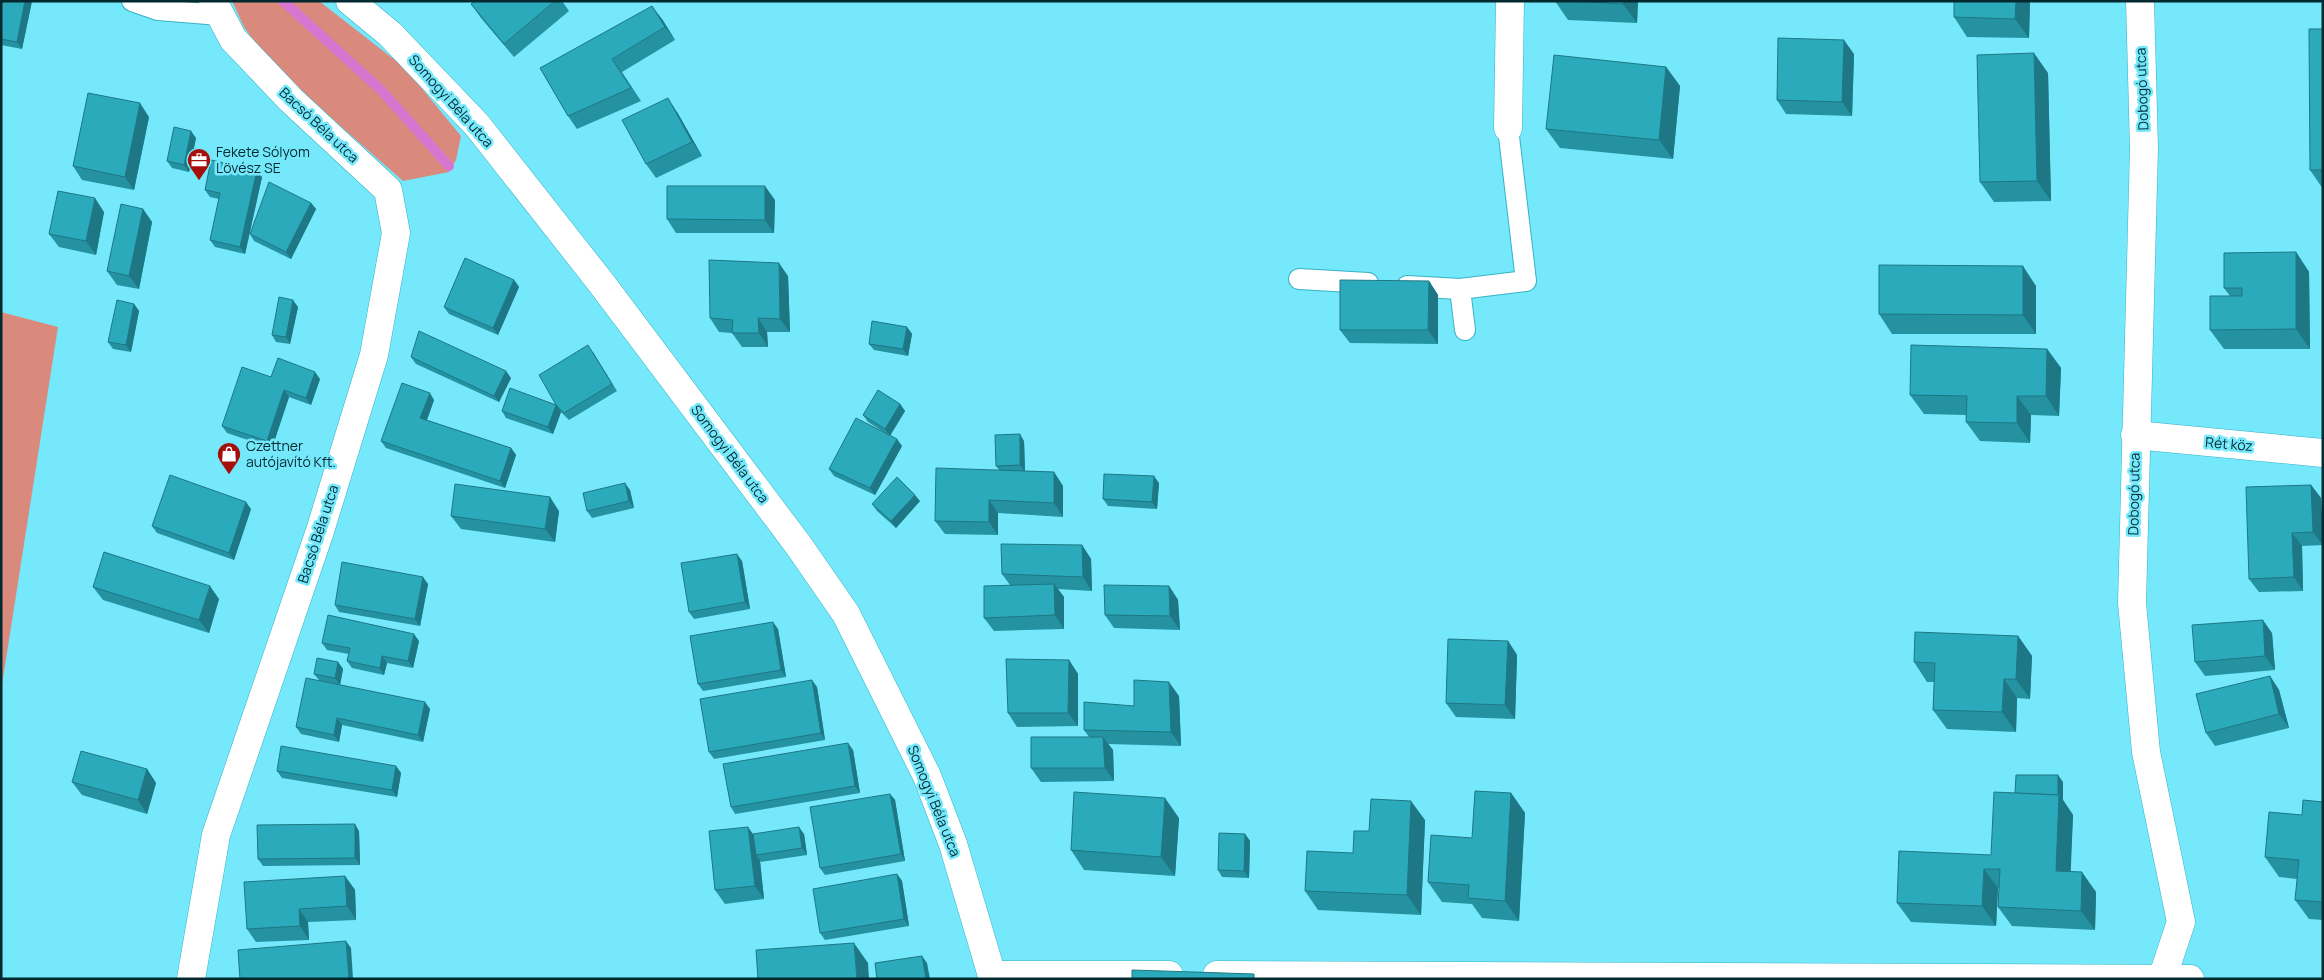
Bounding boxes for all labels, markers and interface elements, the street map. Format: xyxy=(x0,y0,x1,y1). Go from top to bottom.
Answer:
street label: Dobogó utca xyxy=(2131,47,2152,131)
street label: Somogyi Béla utca xyxy=(405,50,498,151)
street label: Bacsó Béla utca xyxy=(275,83,363,166)
place label: Fekete Sólyom Lövész SE xyxy=(216,142,310,177)
office icon: Fekete Sólyom Lövész SE xyxy=(186,147,212,181)
street label: Somogyi Béla utca xyxy=(687,401,774,507)
street label: Rét köz xyxy=(2204,432,2254,455)
place label: Czettner autójavító Kft. xyxy=(246,436,336,471)
shop icon: Czettner autójavító Kft. xyxy=(216,441,242,475)
street label: Dobogó utca xyxy=(2123,452,2144,536)
street label: Bacsó Béla utca xyxy=(293,482,342,585)
street label: Somogyi Béla utca xyxy=(903,742,965,859)

